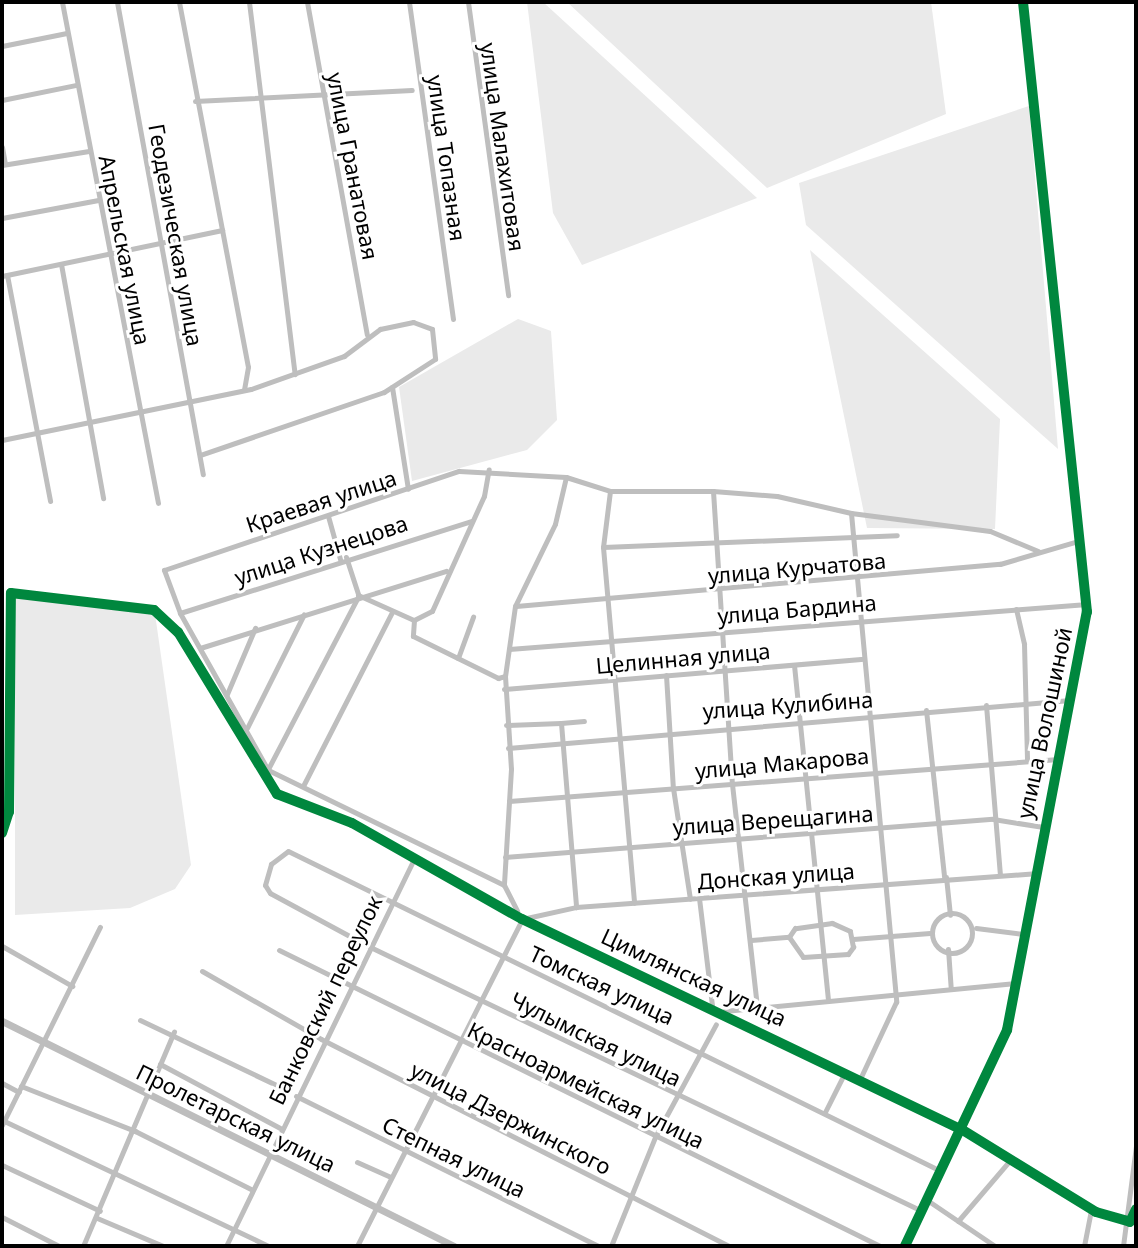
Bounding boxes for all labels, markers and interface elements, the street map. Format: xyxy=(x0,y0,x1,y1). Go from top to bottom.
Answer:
street label: улица Малахитовая xyxy=(475,41,531,253)
street label: улица Гранатовая xyxy=(322,70,384,262)
street label: улица Топазная xyxy=(422,73,472,243)
street label: Геодезическая улица xyxy=(143,122,209,348)
street label: Апрельская улица xyxy=(94,153,156,347)
street label: Краевая улица xyxy=(242,464,400,538)
street label: улица Кузнецова xyxy=(231,510,411,590)
street label: улица Курчатова xyxy=(707,547,887,589)
street label: улица Бардина xyxy=(716,589,878,629)
street label: улица Волошиной xyxy=(1011,625,1077,821)
street label: Целинная улица xyxy=(595,637,771,679)
street label: улица Кулибина xyxy=(702,686,874,724)
street label: улица Макарова xyxy=(694,742,870,784)
street label: улица Верещагина xyxy=(672,800,874,840)
street label: Донская улица xyxy=(696,857,856,895)
street label: Банковский переулок xyxy=(263,891,387,1109)
street label: Цимлянская улица xyxy=(597,923,791,1031)
street label: Томская улица xyxy=(526,940,678,1030)
street label: Чулымская улица xyxy=(506,986,686,1092)
street label: Красноармейская улица xyxy=(463,1016,709,1154)
street label: улица Дзержинского xyxy=(406,1056,616,1180)
street label: Пролетарская улица xyxy=(132,1058,340,1178)
street label: Степная улица xyxy=(378,1111,530,1203)

